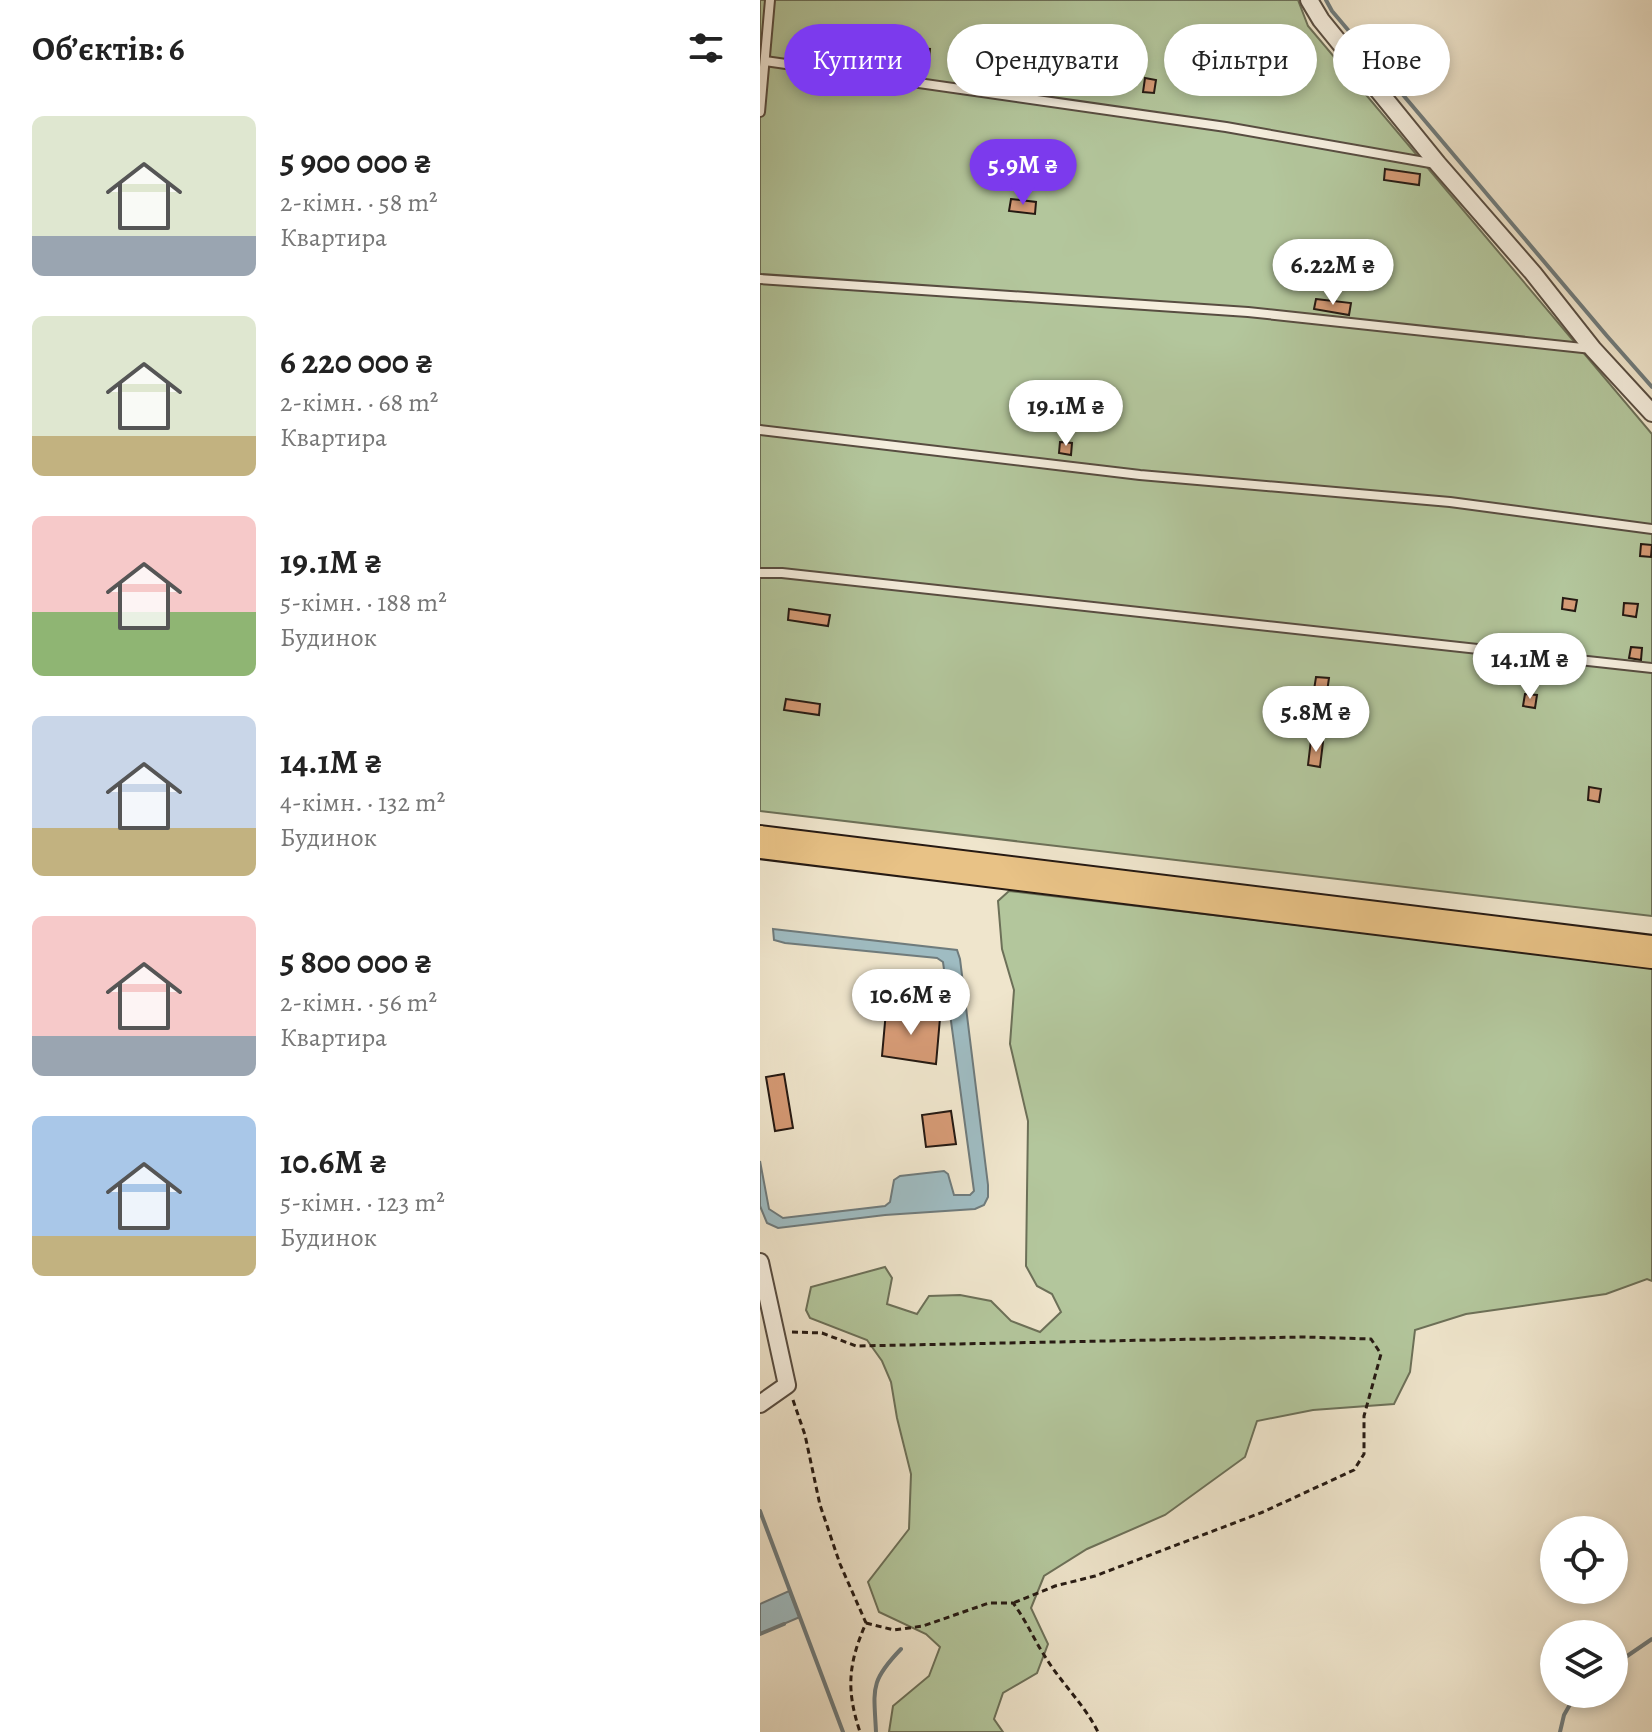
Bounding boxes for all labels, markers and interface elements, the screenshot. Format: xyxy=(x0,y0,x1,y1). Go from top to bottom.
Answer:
chip: Купити xyxy=(784,24,931,96)
chip: Орендувати xyxy=(947,24,1148,96)
chip: Фільтри xyxy=(1164,24,1317,96)
chip: Нове xyxy=(1333,24,1450,96)
text: Об’єктів: 6 xyxy=(32,25,185,72)
icon: filters xyxy=(684,26,728,70)
text: 5 900 000 ₴ xyxy=(280,138,432,185)
pin: 5.9M ₴ xyxy=(958,139,1088,207)
text: 5.9M ₴ xyxy=(988,147,1058,182)
icon: home xyxy=(96,148,192,244)
text: 2-кімн. · 58 m² xyxy=(280,185,438,220)
text: Квартира xyxy=(280,220,387,255)
pin: 6.22M ₴ xyxy=(1259,239,1407,307)
text: 6.22M ₴ xyxy=(1291,247,1375,282)
text: 6 220 000 ₴ xyxy=(280,338,433,385)
icon: home xyxy=(96,348,192,444)
pin: 19.1M ₴ xyxy=(992,380,1140,448)
text: 2-кімн. · 68 m² xyxy=(280,385,438,420)
text: 19.1M ₴ xyxy=(1027,388,1105,423)
text: Квартира xyxy=(280,420,387,455)
text: 19.1M ₴ xyxy=(280,538,382,585)
icon: home xyxy=(96,548,192,644)
text: 5-кімн. · 188 m² xyxy=(280,585,447,620)
text: Будинок xyxy=(280,620,377,655)
pin: 14.1M ₴ xyxy=(1456,633,1604,701)
text: 14.1M ₴ xyxy=(1491,641,1569,676)
pin: 5.8M ₴ xyxy=(1251,686,1381,754)
text: 5.8M ₴ xyxy=(1280,694,1352,729)
text: 14.1M ₴ xyxy=(280,738,382,785)
icon: home xyxy=(96,748,192,844)
text: 4-кімн. · 132 m² xyxy=(280,785,445,820)
text: Будинок xyxy=(280,820,377,855)
text: 5 800 000 ₴ xyxy=(280,938,432,985)
icon: home xyxy=(96,948,192,1044)
pin: 10.6M ₴ xyxy=(837,969,985,1037)
text: 10.6M ₴ xyxy=(870,977,952,1012)
text: 2-кімн. · 56 m² xyxy=(280,985,437,1020)
text: Квартира xyxy=(280,1020,387,1055)
text: 10.6M ₴ xyxy=(280,1138,387,1185)
icon: home xyxy=(96,1148,192,1244)
text: 5-кімн. · 123 m² xyxy=(280,1185,445,1220)
text: Будинок xyxy=(280,1220,377,1255)
map controls xyxy=(1540,1516,1628,1708)
button: locate xyxy=(1540,1516,1628,1604)
button: layers xyxy=(1540,1620,1628,1708)

